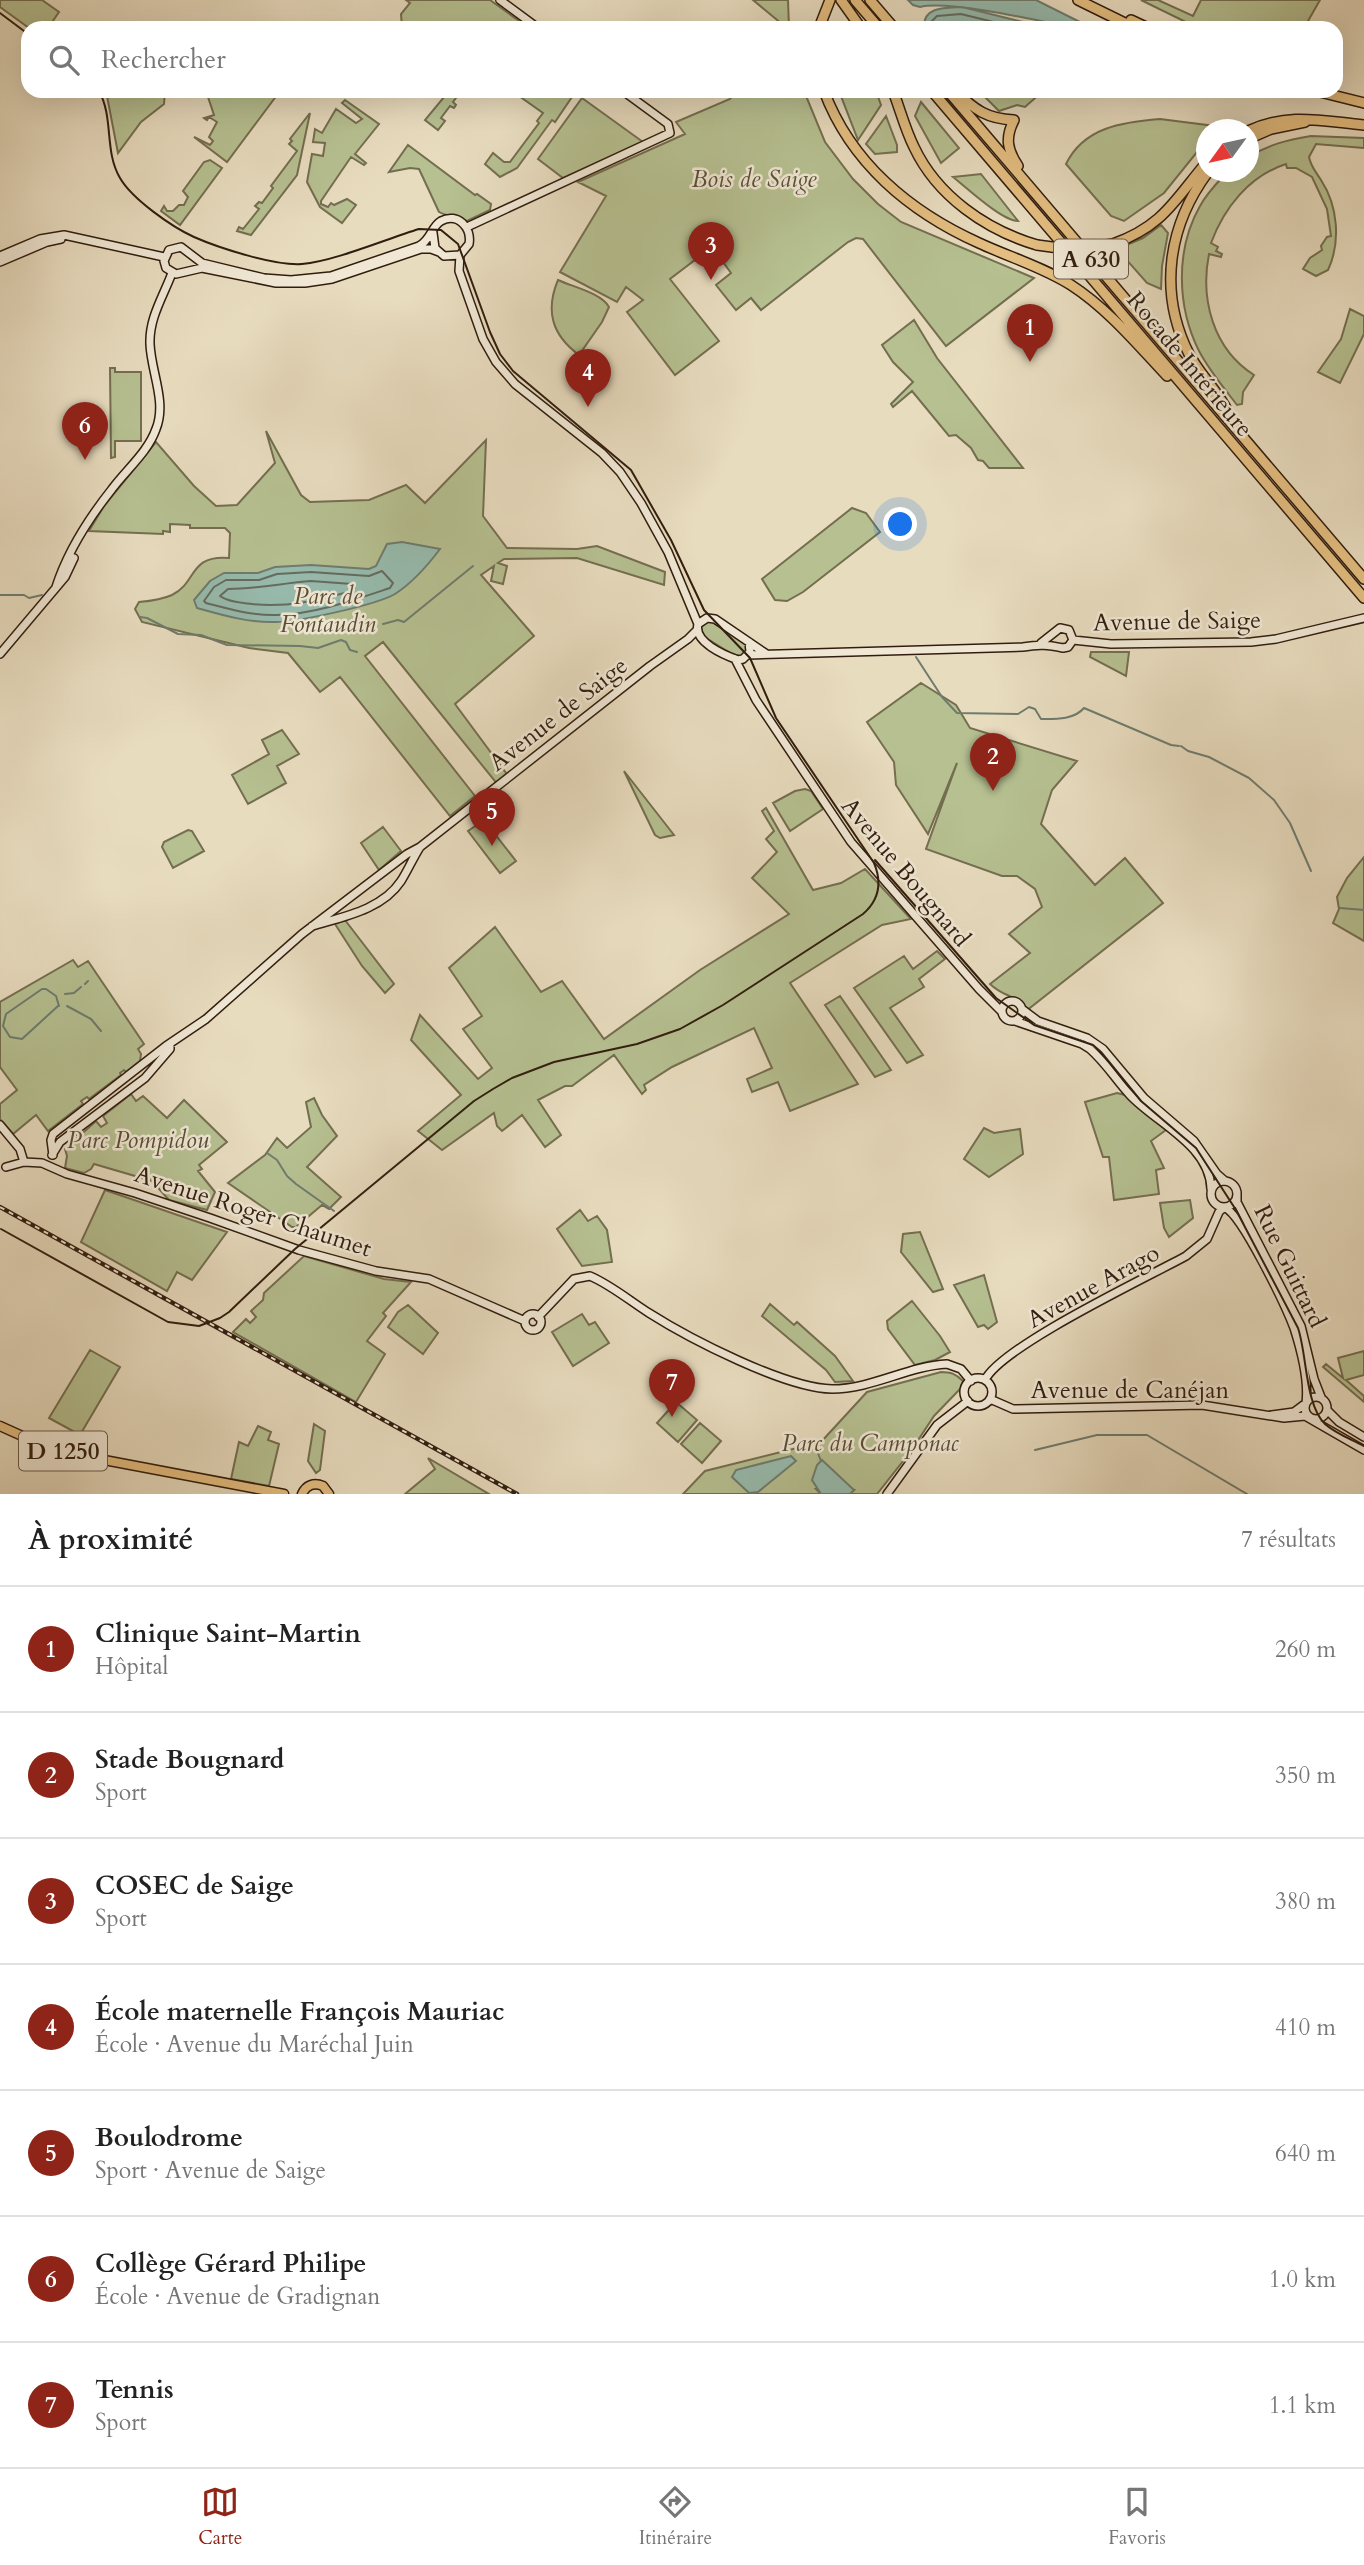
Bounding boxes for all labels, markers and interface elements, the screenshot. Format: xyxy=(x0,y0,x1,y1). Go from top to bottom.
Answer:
search box xyxy=(21,21,1343,98)
icon: search xyxy=(45,41,83,79)
text: Rechercher xyxy=(101,42,226,77)
north arrow xyxy=(1196,119,1259,182)
park label: Bois de Saige xyxy=(692,163,817,196)
pin: 3 xyxy=(688,222,734,280)
road number: A 630 xyxy=(1054,240,1128,278)
street label: Rocade Intérieure xyxy=(1119,285,1260,444)
pin: 1 xyxy=(1007,304,1053,362)
pin: 4 xyxy=(565,349,611,407)
pin: 6 xyxy=(62,402,108,460)
your location xyxy=(883,507,917,541)
park label: Parc de Fontaudin xyxy=(280,580,376,641)
street label: Avenue de Saige xyxy=(1093,604,1261,639)
street label: Avenue de Saige xyxy=(482,650,635,779)
pin: 2 xyxy=(970,733,1016,791)
pin: 5 xyxy=(469,788,515,846)
street label: Avenue Bougnard xyxy=(833,791,978,954)
park label: Parc Pompidou xyxy=(67,1124,209,1157)
street label: Avenue Roger Chaumet xyxy=(130,1158,376,1266)
street label: Rue Guittard xyxy=(1246,1199,1334,1333)
street label: Avenue Arago xyxy=(1021,1236,1165,1336)
pin: 7 xyxy=(649,1359,695,1417)
street label: Avenue de Canéjan xyxy=(1031,1374,1230,1407)
park label: Parc du Camponac xyxy=(781,1427,959,1460)
road number: D 1250 xyxy=(19,1432,107,1470)
text: À proximité xyxy=(28,1519,193,1560)
text: 7 résultats xyxy=(1241,1524,1336,1555)
text: Clinique Saint-Martin xyxy=(95,1616,361,1651)
text: 1 xyxy=(45,1634,57,1665)
text: 260 m xyxy=(1275,1634,1336,1665)
text: Hôpital xyxy=(95,1651,168,1682)
text: Stade Bougnard xyxy=(95,1742,284,1777)
text: 2 xyxy=(45,1760,57,1791)
text: 350 m xyxy=(1275,1760,1336,1791)
text: Sport xyxy=(95,1777,147,1808)
text: COSEC de Saige xyxy=(95,1868,294,1903)
text: 3 xyxy=(45,1886,57,1917)
text: 380 m xyxy=(1275,1886,1336,1917)
text: Sport xyxy=(95,1903,147,1934)
text: École maternelle François Mauriac xyxy=(95,1994,505,2029)
text: 4 xyxy=(45,2012,57,2043)
text: 410 m xyxy=(1275,2012,1336,2043)
text: École · Avenue du Maréchal Juin xyxy=(95,2029,414,2060)
text: Boulodrome xyxy=(95,2120,243,2155)
text: 5 xyxy=(45,2138,57,2169)
text: 640 m xyxy=(1275,2138,1336,2169)
text: Sport · Avenue de Saige xyxy=(95,2155,326,2186)
text: Collège Gérard Philipe xyxy=(95,2246,366,2281)
text: 6 xyxy=(45,2264,57,2295)
text: 1.0 km xyxy=(1269,2264,1336,2295)
text: École · Avenue de Gradignan xyxy=(95,2281,380,2312)
text: Tennis xyxy=(95,2372,174,2407)
text: 7 xyxy=(45,2390,57,2421)
text: 1.1 km xyxy=(1269,2390,1336,2421)
text: Sport xyxy=(95,2407,147,2438)
tab: Carte xyxy=(198,2483,242,2551)
tab: Itinéraire xyxy=(639,2483,712,2551)
tab: Favoris xyxy=(1108,2483,1166,2551)

